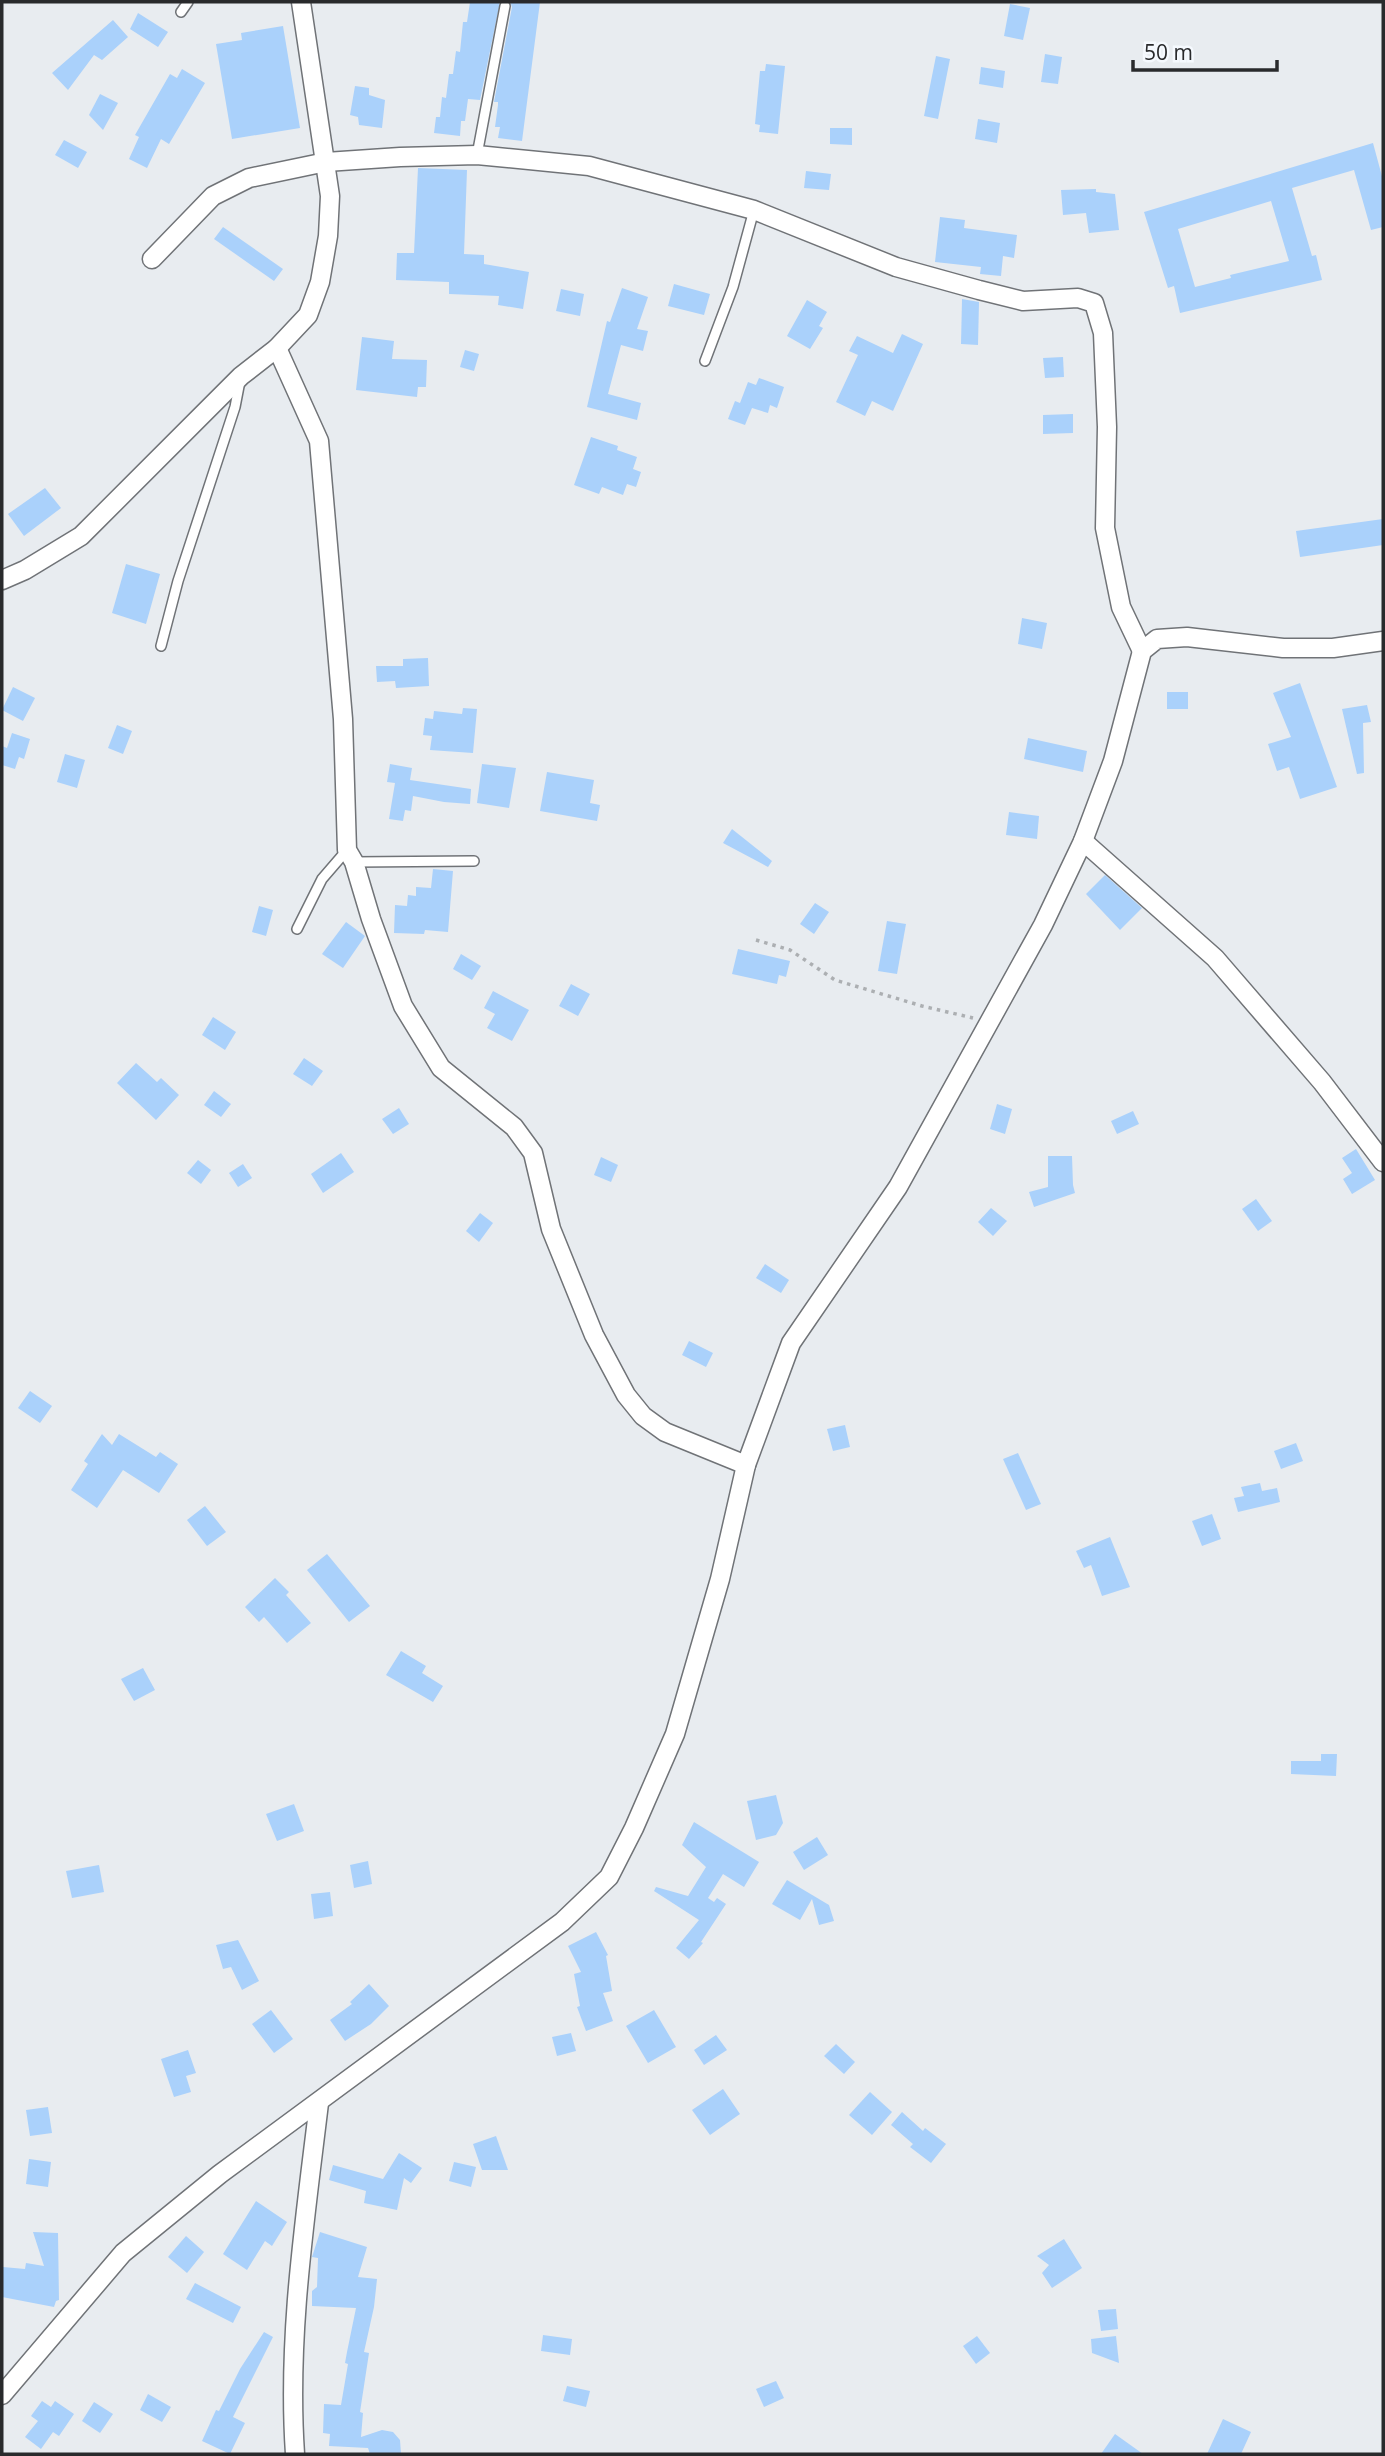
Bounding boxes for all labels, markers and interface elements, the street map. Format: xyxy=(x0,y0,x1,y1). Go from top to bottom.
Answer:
scale bar xyxy=(1133,28,1276,72)
text: 50 m xyxy=(1144,38,1193,66)

